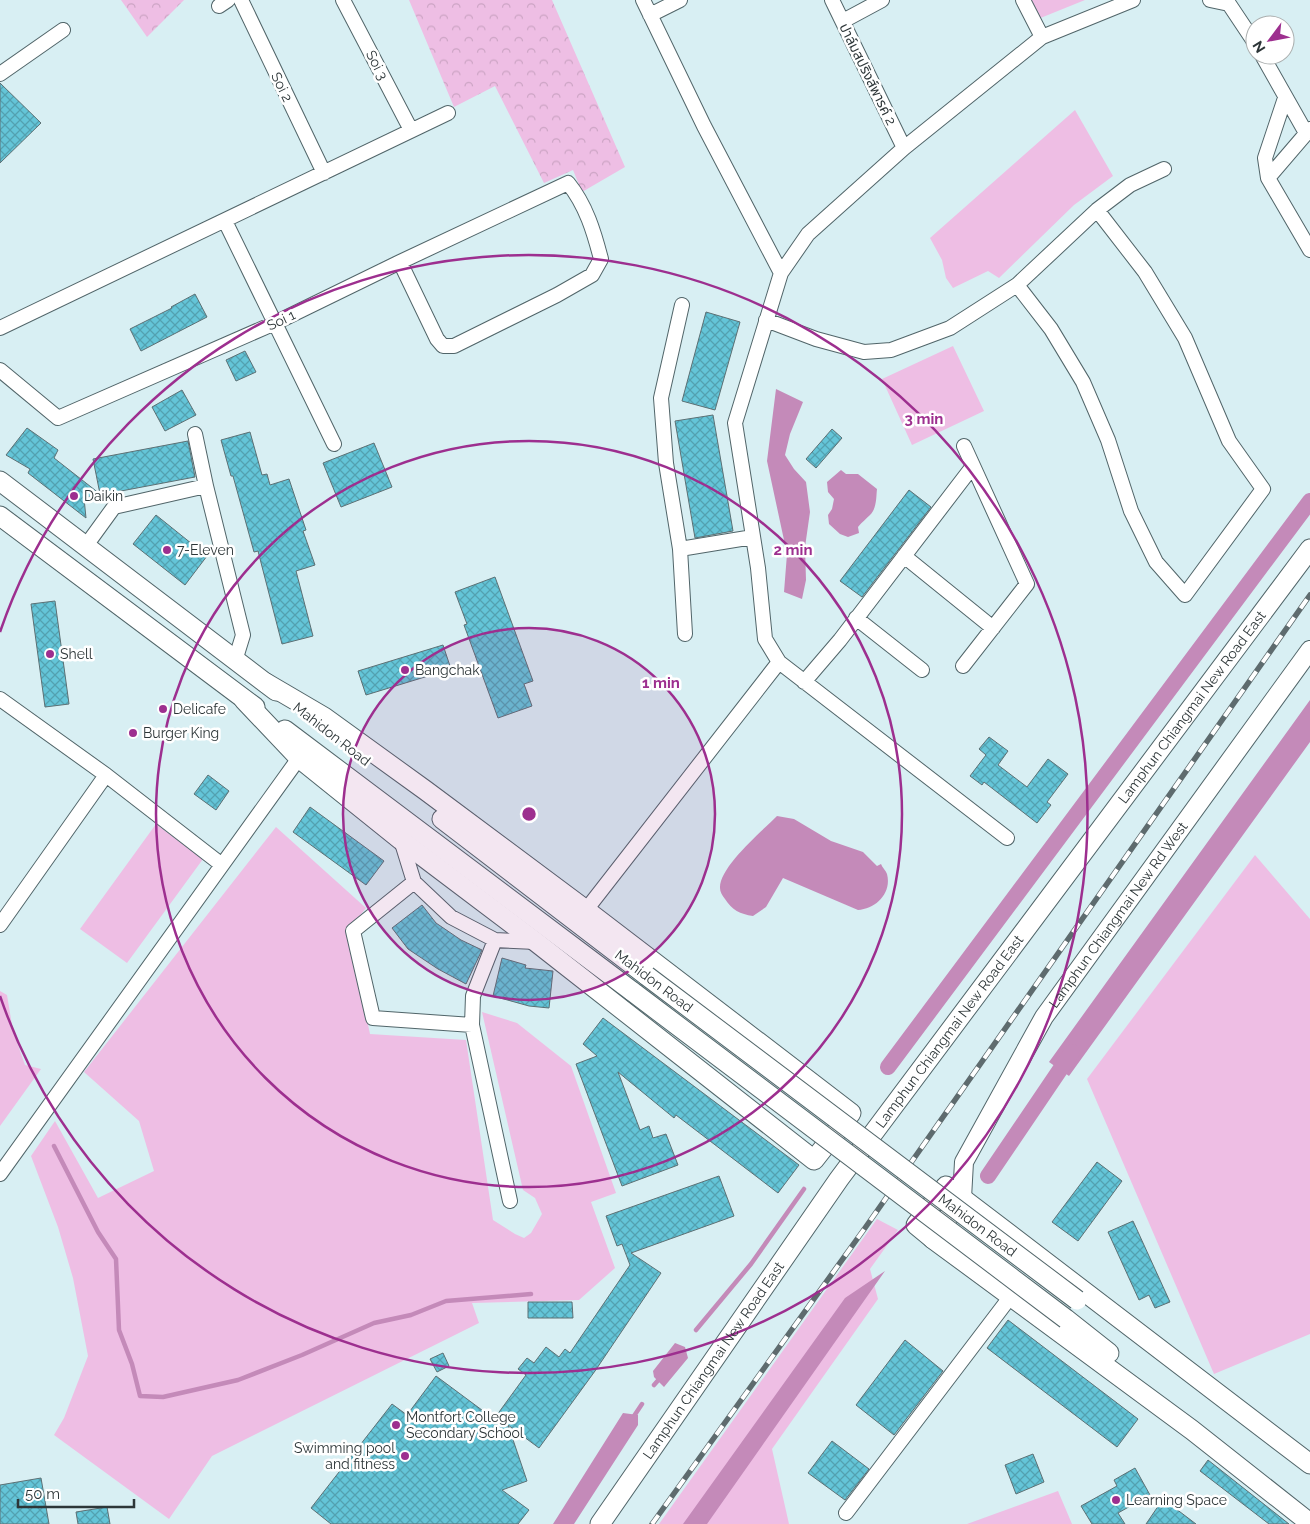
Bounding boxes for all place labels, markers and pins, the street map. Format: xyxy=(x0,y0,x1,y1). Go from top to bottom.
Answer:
place label: Daikin xyxy=(84,488,123,504)
marker: Daikin xyxy=(68,490,80,502)
place label: 7-Eleven xyxy=(177,542,234,558)
marker: 7-Eleven xyxy=(161,544,173,556)
place label: Shell xyxy=(60,646,93,662)
marker: Shell xyxy=(44,648,56,660)
place label: Bangchak xyxy=(415,662,480,678)
marker: Bangchak xyxy=(399,664,411,676)
place label: Delicafe xyxy=(173,701,226,717)
marker: Delicafe xyxy=(157,703,169,715)
place label: Burger King xyxy=(143,725,219,741)
marker: Burger King xyxy=(127,727,139,739)
centre of rings xyxy=(520,805,538,823)
place label: Montfort College Secondary School xyxy=(406,1409,524,1441)
marker: Montfort College Secondary School xyxy=(390,1419,402,1431)
place label: Swimming pool and fitness xyxy=(294,1440,395,1472)
marker: Swimming pool and fitness xyxy=(399,1450,411,1462)
place label: Learning Space xyxy=(1126,1492,1227,1508)
marker: Learning Space xyxy=(1110,1494,1122,1506)

